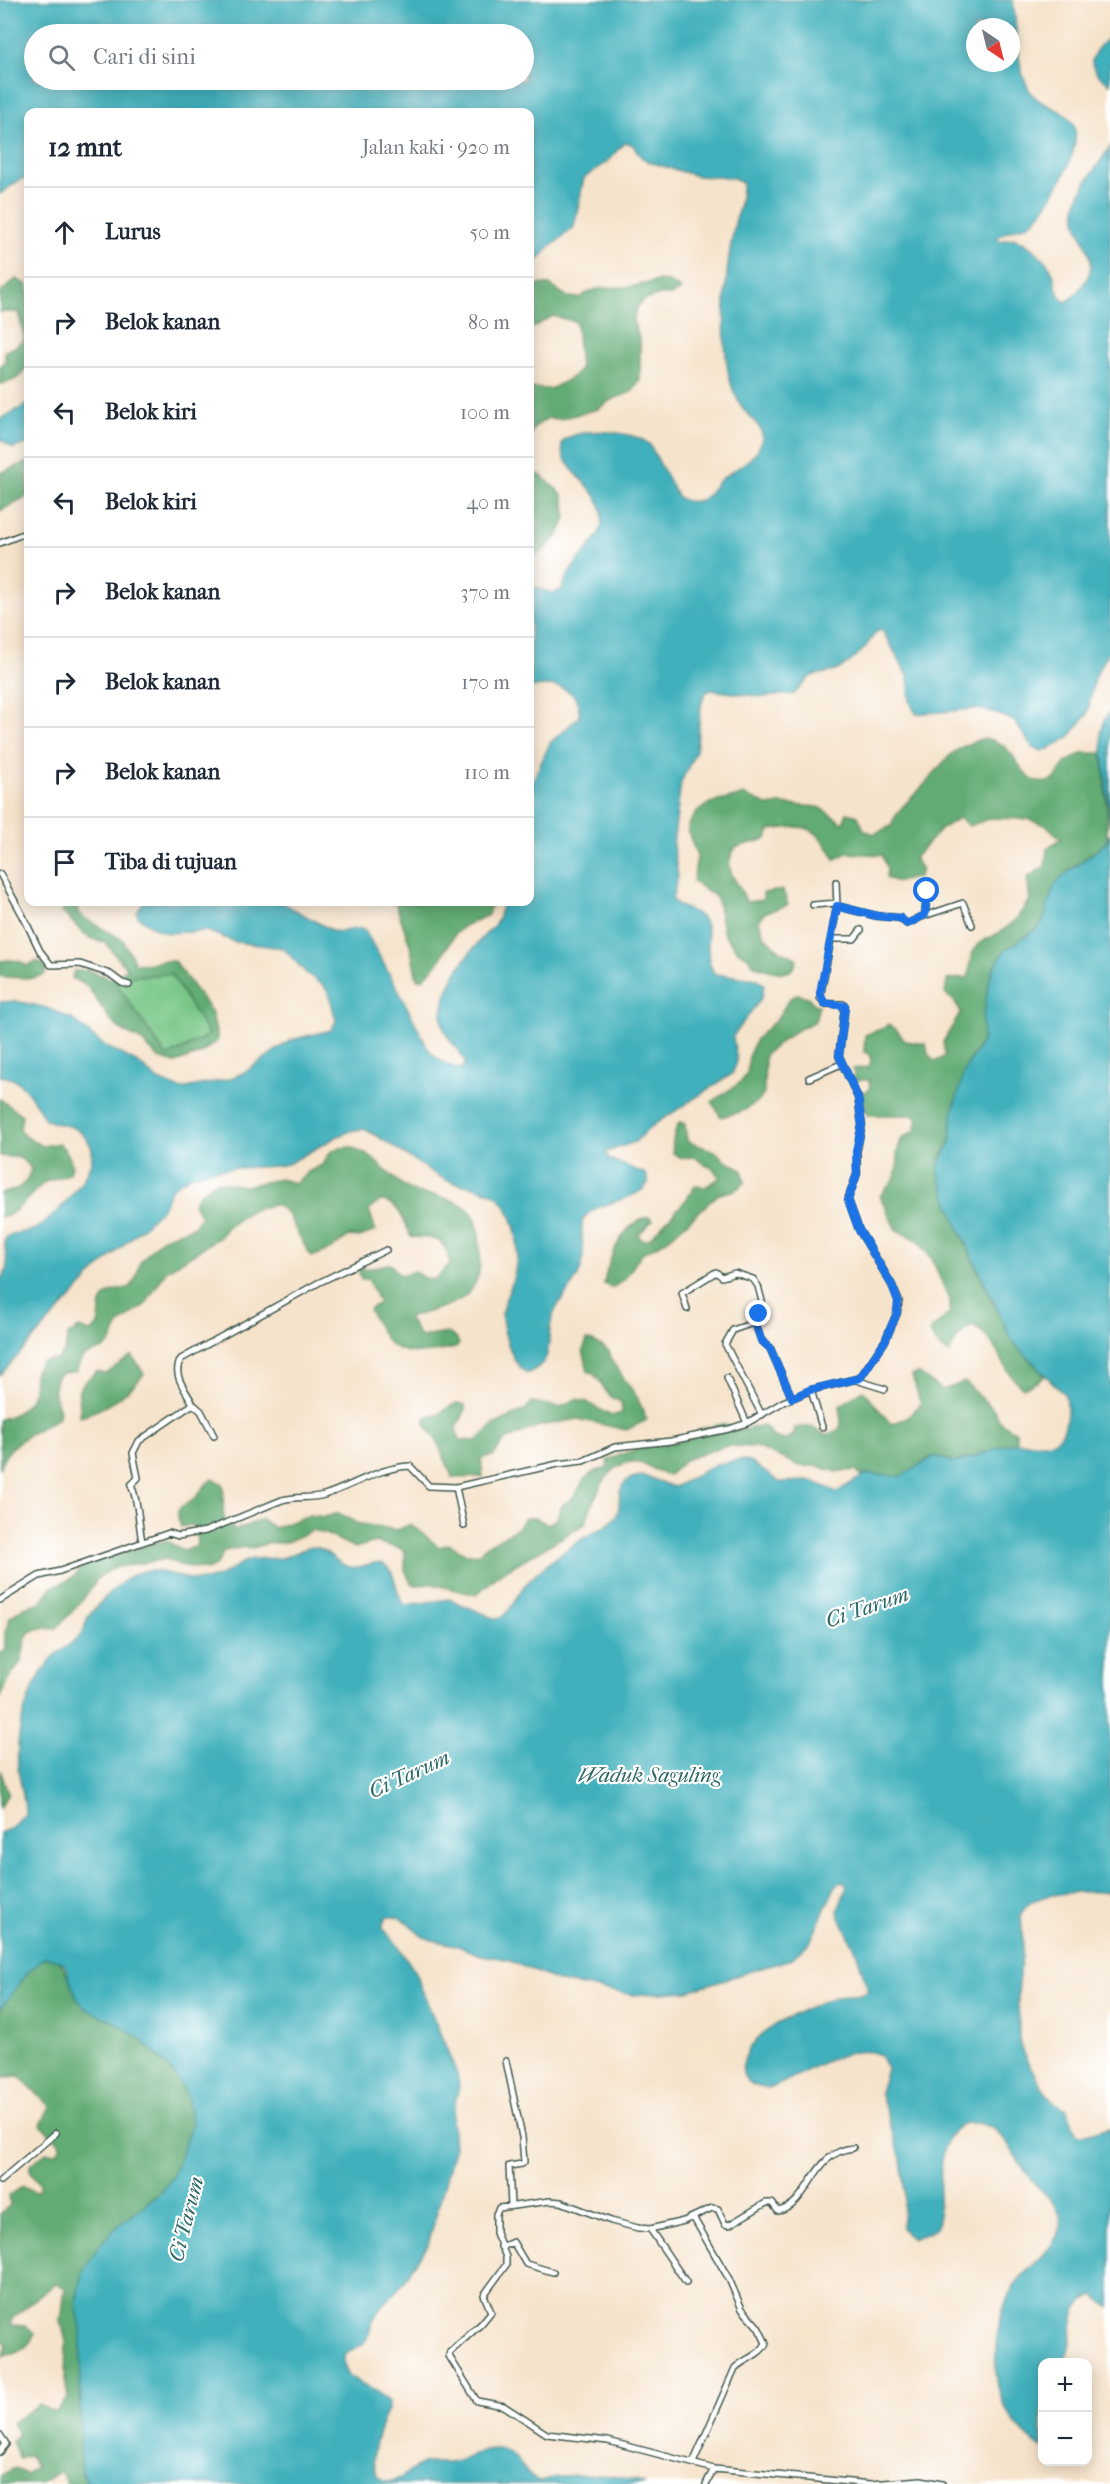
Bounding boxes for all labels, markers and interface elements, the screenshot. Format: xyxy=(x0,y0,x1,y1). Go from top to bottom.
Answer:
north arrow xyxy=(966,18,1020,72)
search box xyxy=(24,24,534,90)
icon: search xyxy=(45,41,78,74)
text: Cari di sini xyxy=(93,44,196,70)
text: 12 mnt xyxy=(48,132,122,163)
text: Jalan kaki · 920 m xyxy=(362,136,510,159)
icon: ahead xyxy=(48,216,81,249)
text: Lurus xyxy=(105,219,161,245)
text: 50 m xyxy=(469,221,510,244)
icon: right xyxy=(48,306,81,339)
text: Belok kanan xyxy=(105,309,220,335)
text: 80 m xyxy=(468,311,510,334)
icon: left xyxy=(48,396,81,429)
text: Belok kiri xyxy=(105,399,197,425)
text: 100 m xyxy=(460,401,510,424)
icon: left xyxy=(48,486,81,519)
text: Belok kiri xyxy=(105,489,197,515)
text: 40 m xyxy=(466,491,510,514)
icon: right xyxy=(48,576,81,609)
text: Belok kanan xyxy=(105,579,220,605)
text: 370 m xyxy=(460,581,510,604)
icon: right xyxy=(48,666,81,699)
text: Belok kanan xyxy=(105,669,220,695)
text: 170 m xyxy=(461,671,510,694)
icon: right xyxy=(48,756,81,789)
text: Belok kanan xyxy=(105,759,220,785)
text: 110 m xyxy=(464,761,510,784)
icon: arrive xyxy=(48,846,81,879)
text: Tiba di tujuan xyxy=(105,849,237,875)
route start xyxy=(913,877,939,903)
route end xyxy=(745,1300,771,1326)
water label: Ci Tarum xyxy=(822,1582,912,1632)
water label: Ci Tarum xyxy=(365,1745,453,1803)
water label: Waduk Saguling xyxy=(578,1763,721,1787)
water label: Ci Tarum xyxy=(164,2174,208,2264)
map controls xyxy=(1038,2358,1092,2466)
button: + xyxy=(1038,2358,1092,2412)
button: − xyxy=(1038,2412,1092,2466)

